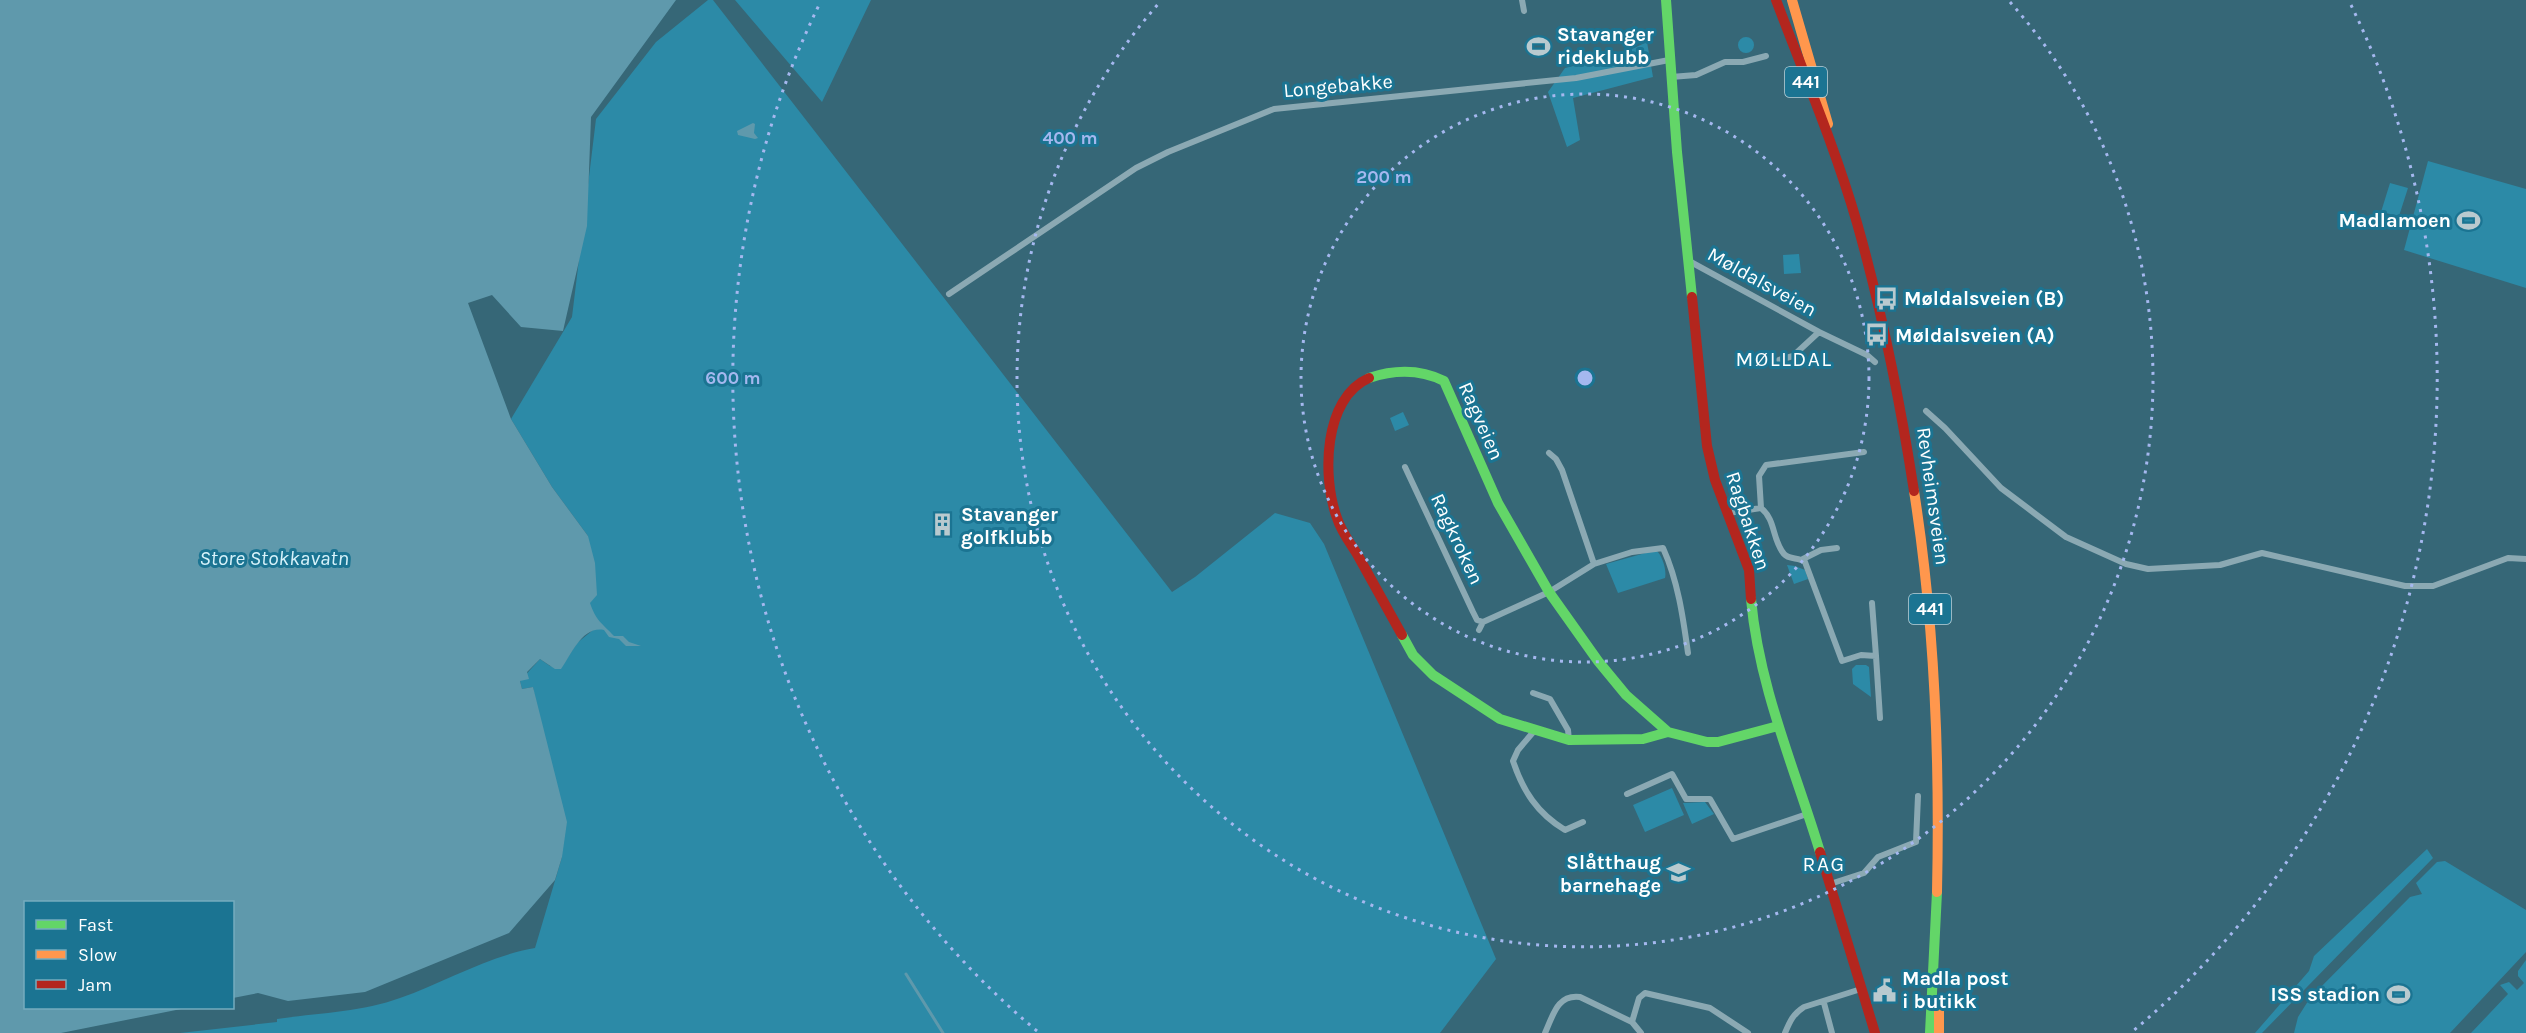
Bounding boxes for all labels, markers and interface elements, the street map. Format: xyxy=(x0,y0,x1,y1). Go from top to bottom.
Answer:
place label: Stavanger rideklubb xyxy=(1557,23,1654,69)
sports icon: Stavanger rideklubb xyxy=(1526,33,1552,59)
road number: 441 xyxy=(1785,67,1827,97)
street label: Longebakke xyxy=(1282,70,1394,102)
text: 400 m xyxy=(1042,127,1098,149)
text: 200 m xyxy=(1356,166,1412,188)
sports icon: Madlamoen xyxy=(2456,207,2482,233)
place label: Madlamoen xyxy=(2338,209,2451,232)
street label: Møldalsveien xyxy=(1703,243,1821,321)
bus stop icon: Møldalsveien (B) xyxy=(1873,285,1899,311)
place label: Møldalsveien (B) xyxy=(1904,287,2064,310)
bus stop icon: Møldalsveien (A) xyxy=(1864,322,1890,348)
place label: Møldalsveien (A) xyxy=(1895,324,2055,347)
district label: MØLLDAL xyxy=(1735,347,1833,371)
text: 600 m xyxy=(705,367,761,389)
centre of rings xyxy=(1575,368,1595,388)
street label: Ragveien xyxy=(1454,378,1508,464)
street label: Revheimsveien xyxy=(1912,426,1954,566)
street label: Ragbakken xyxy=(1721,469,1775,573)
street label: Ragkroken xyxy=(1426,490,1488,588)
place label: Stavanger golfklubb xyxy=(961,503,1058,549)
building icon: Stavanger golfklubb xyxy=(930,512,956,538)
water label: Store Stokkavatn xyxy=(199,546,349,570)
road number: 441 xyxy=(1909,594,1951,624)
place label: Slåtthaug barnehage xyxy=(1560,851,1661,897)
district label: RAG xyxy=(1803,852,1845,876)
school or university icon: Slåtthaug barnehage xyxy=(1666,860,1692,886)
legend xyxy=(24,901,234,1009)
text: Fast xyxy=(78,914,113,936)
text: Slow xyxy=(78,944,117,966)
place label: Madla post i butikk xyxy=(1902,967,2008,1013)
text: Jam xyxy=(78,974,112,996)
public building icon: Madla post i butikk xyxy=(1871,977,1897,1003)
sports icon: ISS stadion xyxy=(2385,981,2411,1007)
place label: ISS stadion xyxy=(2271,983,2380,1006)

